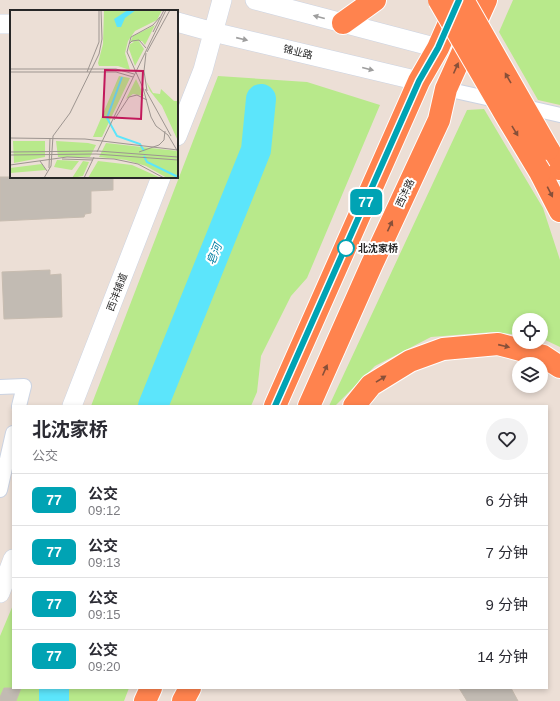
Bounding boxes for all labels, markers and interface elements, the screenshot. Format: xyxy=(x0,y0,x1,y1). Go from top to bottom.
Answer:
inset map xyxy=(10,10,178,178)
one-way arrow xyxy=(313,14,325,20)
one-way arrow xyxy=(236,36,248,42)
street label: 锦业路 xyxy=(282,43,314,61)
one-way arrow xyxy=(453,61,459,73)
one-way arrow xyxy=(363,66,375,72)
one-way arrow xyxy=(504,73,511,84)
one-way arrow xyxy=(511,126,519,136)
street label: 西沣路 xyxy=(394,177,416,209)
one-way arrow xyxy=(547,186,553,197)
line badge: 77 xyxy=(348,189,384,215)
text: 77 xyxy=(358,194,374,210)
one-way arrow xyxy=(387,221,393,232)
marker: 北沈家桥 xyxy=(337,239,355,257)
water label: 皂河 xyxy=(204,240,224,266)
place label: 北沈家桥 xyxy=(358,243,398,254)
street label: 西沣辅道 xyxy=(105,271,129,313)
map controls xyxy=(512,313,548,393)
button: locate xyxy=(512,313,548,349)
one-way arrow xyxy=(497,343,510,349)
button: layers xyxy=(512,357,548,393)
one-way arrow xyxy=(322,365,328,376)
one-way arrow xyxy=(375,375,387,382)
button: heart xyxy=(486,418,528,460)
text: 北沈家桥 xyxy=(32,419,108,440)
text: 公交 xyxy=(32,448,58,463)
text: 公交 xyxy=(88,485,118,502)
text: 77 xyxy=(46,492,62,508)
text: 6 分钟 xyxy=(485,492,528,509)
text: 09:12 xyxy=(88,503,121,518)
text: 公交 xyxy=(88,537,118,554)
text: 77 xyxy=(46,544,62,560)
text: 7 分钟 xyxy=(485,544,528,561)
text: 09:13 xyxy=(88,555,121,570)
text: 公交 xyxy=(88,589,118,606)
text: 77 xyxy=(46,596,62,612)
text: 9 分钟 xyxy=(485,596,528,613)
text: 09:15 xyxy=(88,607,121,622)
text: 公交 xyxy=(88,641,118,658)
text: 77 xyxy=(46,648,62,664)
text: 14 分钟 xyxy=(477,648,528,665)
text: 09:20 xyxy=(88,659,121,674)

